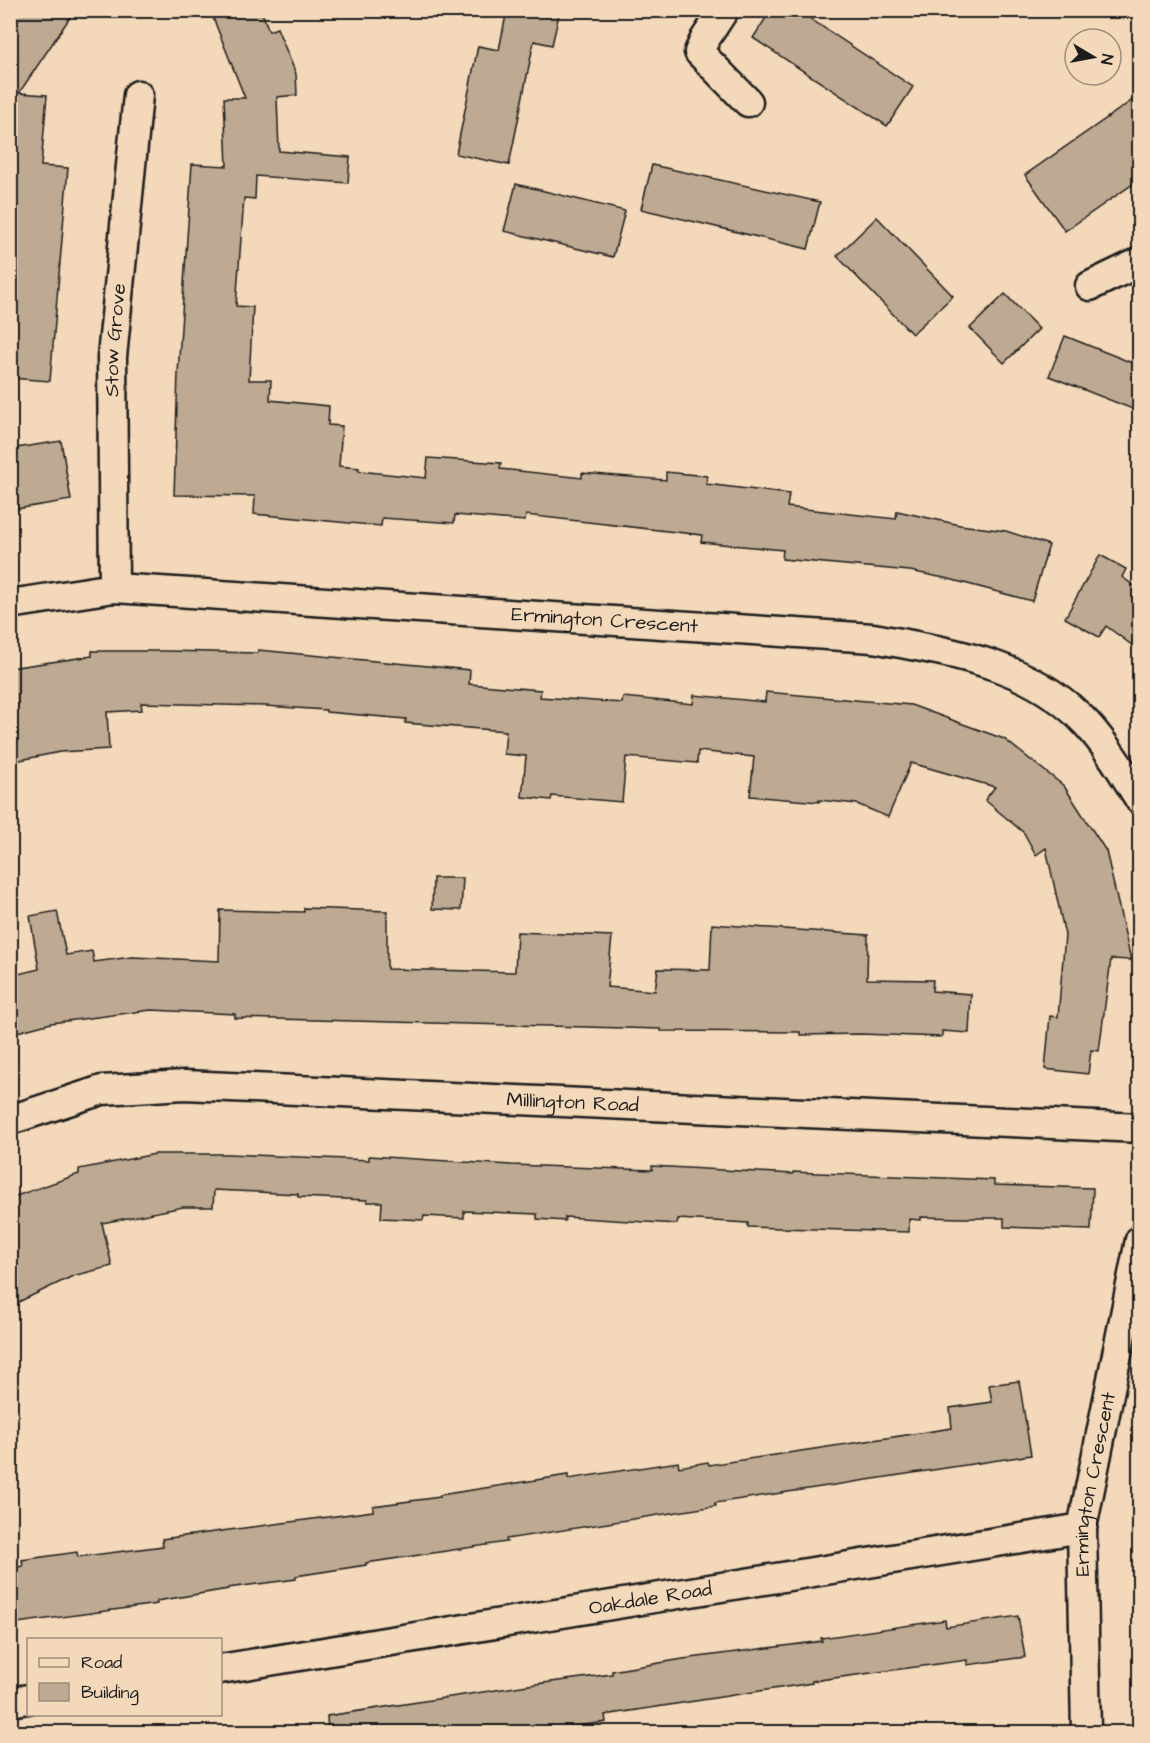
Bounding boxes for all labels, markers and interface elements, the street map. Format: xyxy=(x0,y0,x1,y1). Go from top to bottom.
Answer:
north arrow xyxy=(1063,27,1123,87)
text: N xyxy=(1095,53,1118,66)
street label: Stow Grove xyxy=(97,282,133,397)
street label: Ermington Crescent xyxy=(511,600,699,640)
street label: Millington Road xyxy=(506,1086,640,1119)
street label: Ermington Crescent xyxy=(1068,1390,1123,1577)
street label: Oakdale Road xyxy=(587,1575,714,1622)
legend xyxy=(27,1638,222,1716)
text: Road xyxy=(81,1650,122,1675)
text: Building xyxy=(81,1680,139,1706)

